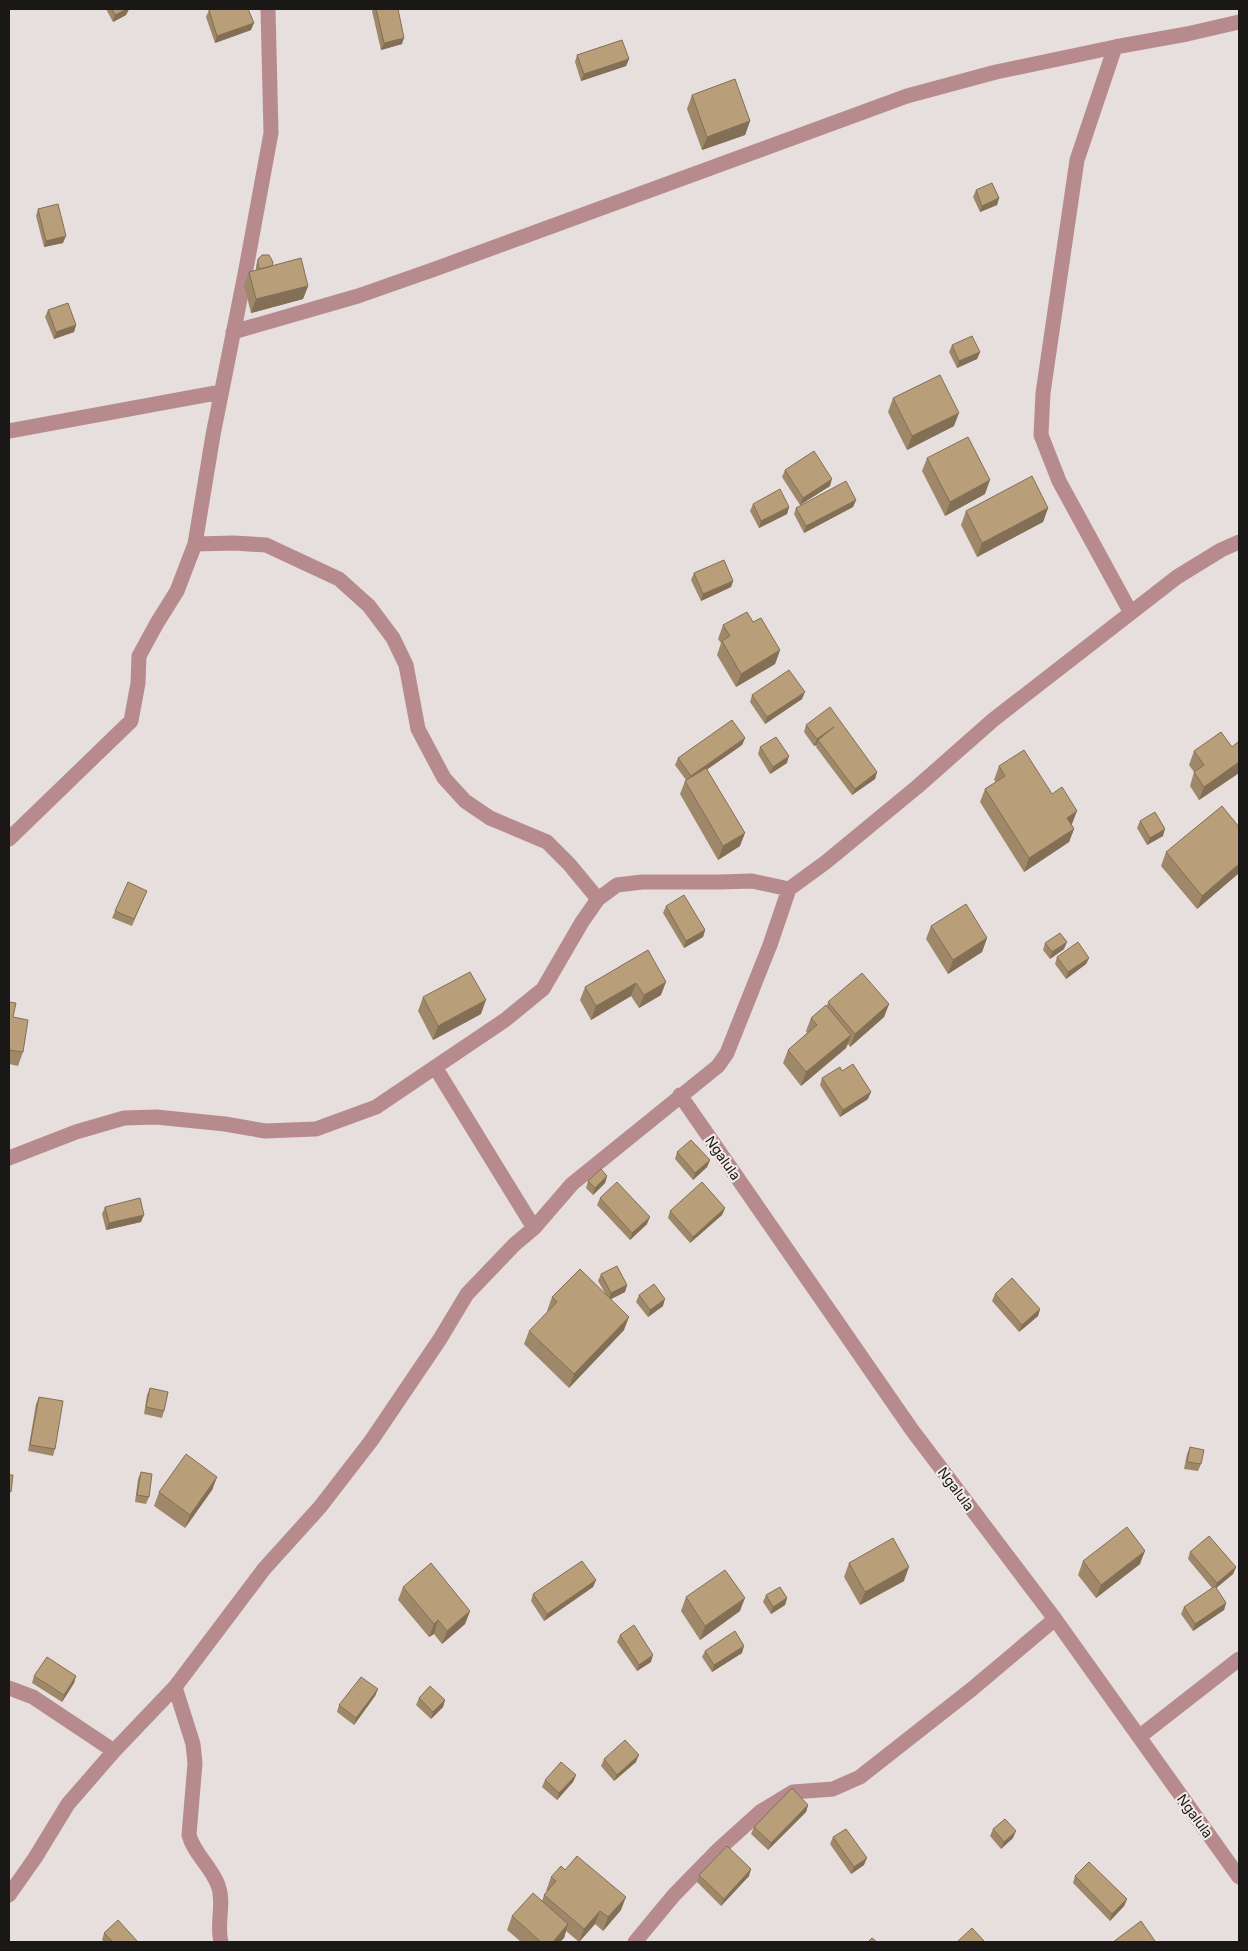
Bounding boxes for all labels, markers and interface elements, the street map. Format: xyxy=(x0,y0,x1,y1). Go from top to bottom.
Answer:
street label: Ngalula xyxy=(702,1132,745,1183)
street label: Ngalula xyxy=(935,1464,978,1514)
street label: Ngalula xyxy=(1174,1791,1217,1841)

